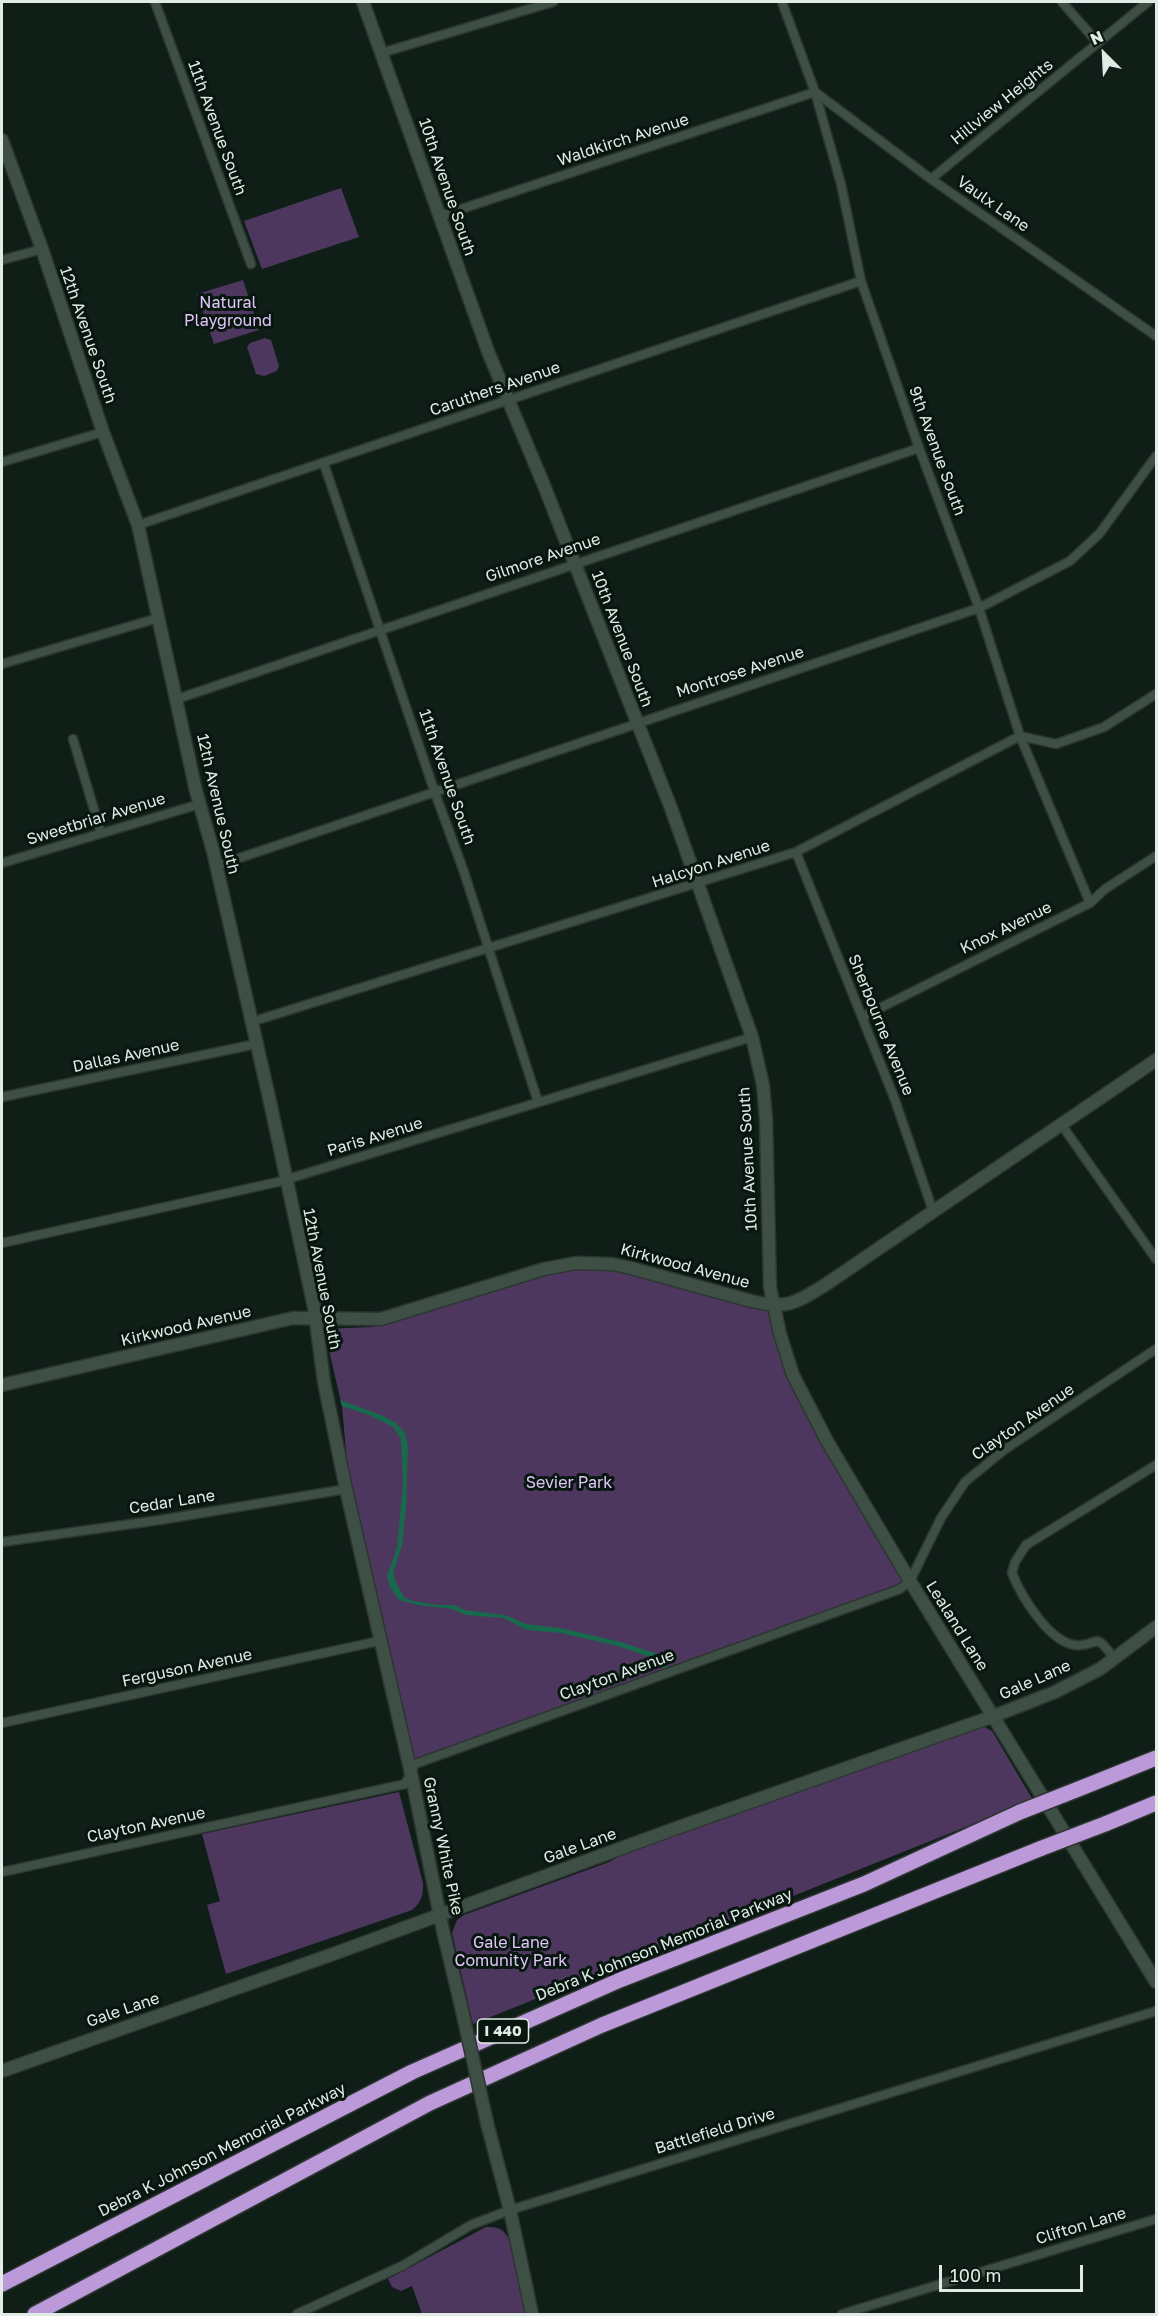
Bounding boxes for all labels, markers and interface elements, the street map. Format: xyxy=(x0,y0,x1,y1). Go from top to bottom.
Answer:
north arrow xyxy=(1074,24,1134,84)
text: N xyxy=(1087,26,1106,49)
street label: Hillview Heights xyxy=(947,55,1057,149)
street label: 11th Avenue South xyxy=(184,58,250,198)
street label: Waldkirch Avenue xyxy=(555,110,691,170)
street label: 10th Avenue South xyxy=(414,116,480,258)
street label: Vaulx Lane xyxy=(953,172,1033,236)
street label: 12th Avenue South xyxy=(56,264,120,406)
park label: Natural Playground xyxy=(184,293,272,331)
street label: Caruthers Avenue xyxy=(427,358,563,420)
street label: 9th Avenue South xyxy=(905,384,969,518)
street label: Gilmore Avenue xyxy=(483,529,603,587)
street label: 10th Avenue South xyxy=(587,568,657,710)
street label: Montrose Avenue xyxy=(674,642,806,702)
street label: 11th Avenue South xyxy=(415,707,479,847)
street label: 12th Avenue South xyxy=(193,732,243,876)
street label: Sweetbriar Avenue xyxy=(24,789,168,849)
street label: Halcyon Avenue xyxy=(649,836,773,892)
street label: Knox Avenue xyxy=(957,898,1055,958)
street label: Sherbourne Avenue xyxy=(844,952,918,1098)
street label: Dallas Avenue xyxy=(71,1035,181,1077)
street label: 10th Avenue South xyxy=(735,1087,761,1231)
street label: Paris Avenue xyxy=(325,1113,425,1161)
street label: 12th Avenue South xyxy=(299,1207,345,1351)
street label: Kirkwood Avenue xyxy=(618,1240,752,1292)
street label: Kirkwood Avenue xyxy=(119,1302,253,1350)
street label: Clayton Avenue xyxy=(968,1380,1078,1464)
park label: Sevier Park xyxy=(526,1473,612,1493)
street label: Cedar Lane xyxy=(128,1486,216,1518)
street label: Lealand Lane xyxy=(922,1577,992,1675)
street label: Ferguson Avenue xyxy=(120,1645,254,1691)
street label: Clayton Avenue xyxy=(557,1645,677,1705)
street label: Gale Lane xyxy=(996,1656,1074,1704)
street label: Granny White Pike xyxy=(419,1775,467,1917)
street label: Clayton Avenue xyxy=(85,1803,207,1847)
street label: Gale Lane xyxy=(541,1824,619,1868)
street label: Debra K Johnson Memorial Parkway xyxy=(533,1885,795,2005)
park label: Gale Lane Comunity Park xyxy=(455,1933,567,1971)
street label: Gale Lane xyxy=(84,1989,162,2031)
road number: I 440 xyxy=(478,2019,528,2043)
street label: Debra K Johnson Memorial Parkway xyxy=(95,2079,349,2221)
street label: Battlefield Drive xyxy=(653,2104,777,2158)
street label: Clifton Lane xyxy=(1033,2203,1129,2249)
scale bar xyxy=(942,2253,1086,2291)
text: 100 m xyxy=(950,2264,1001,2286)

